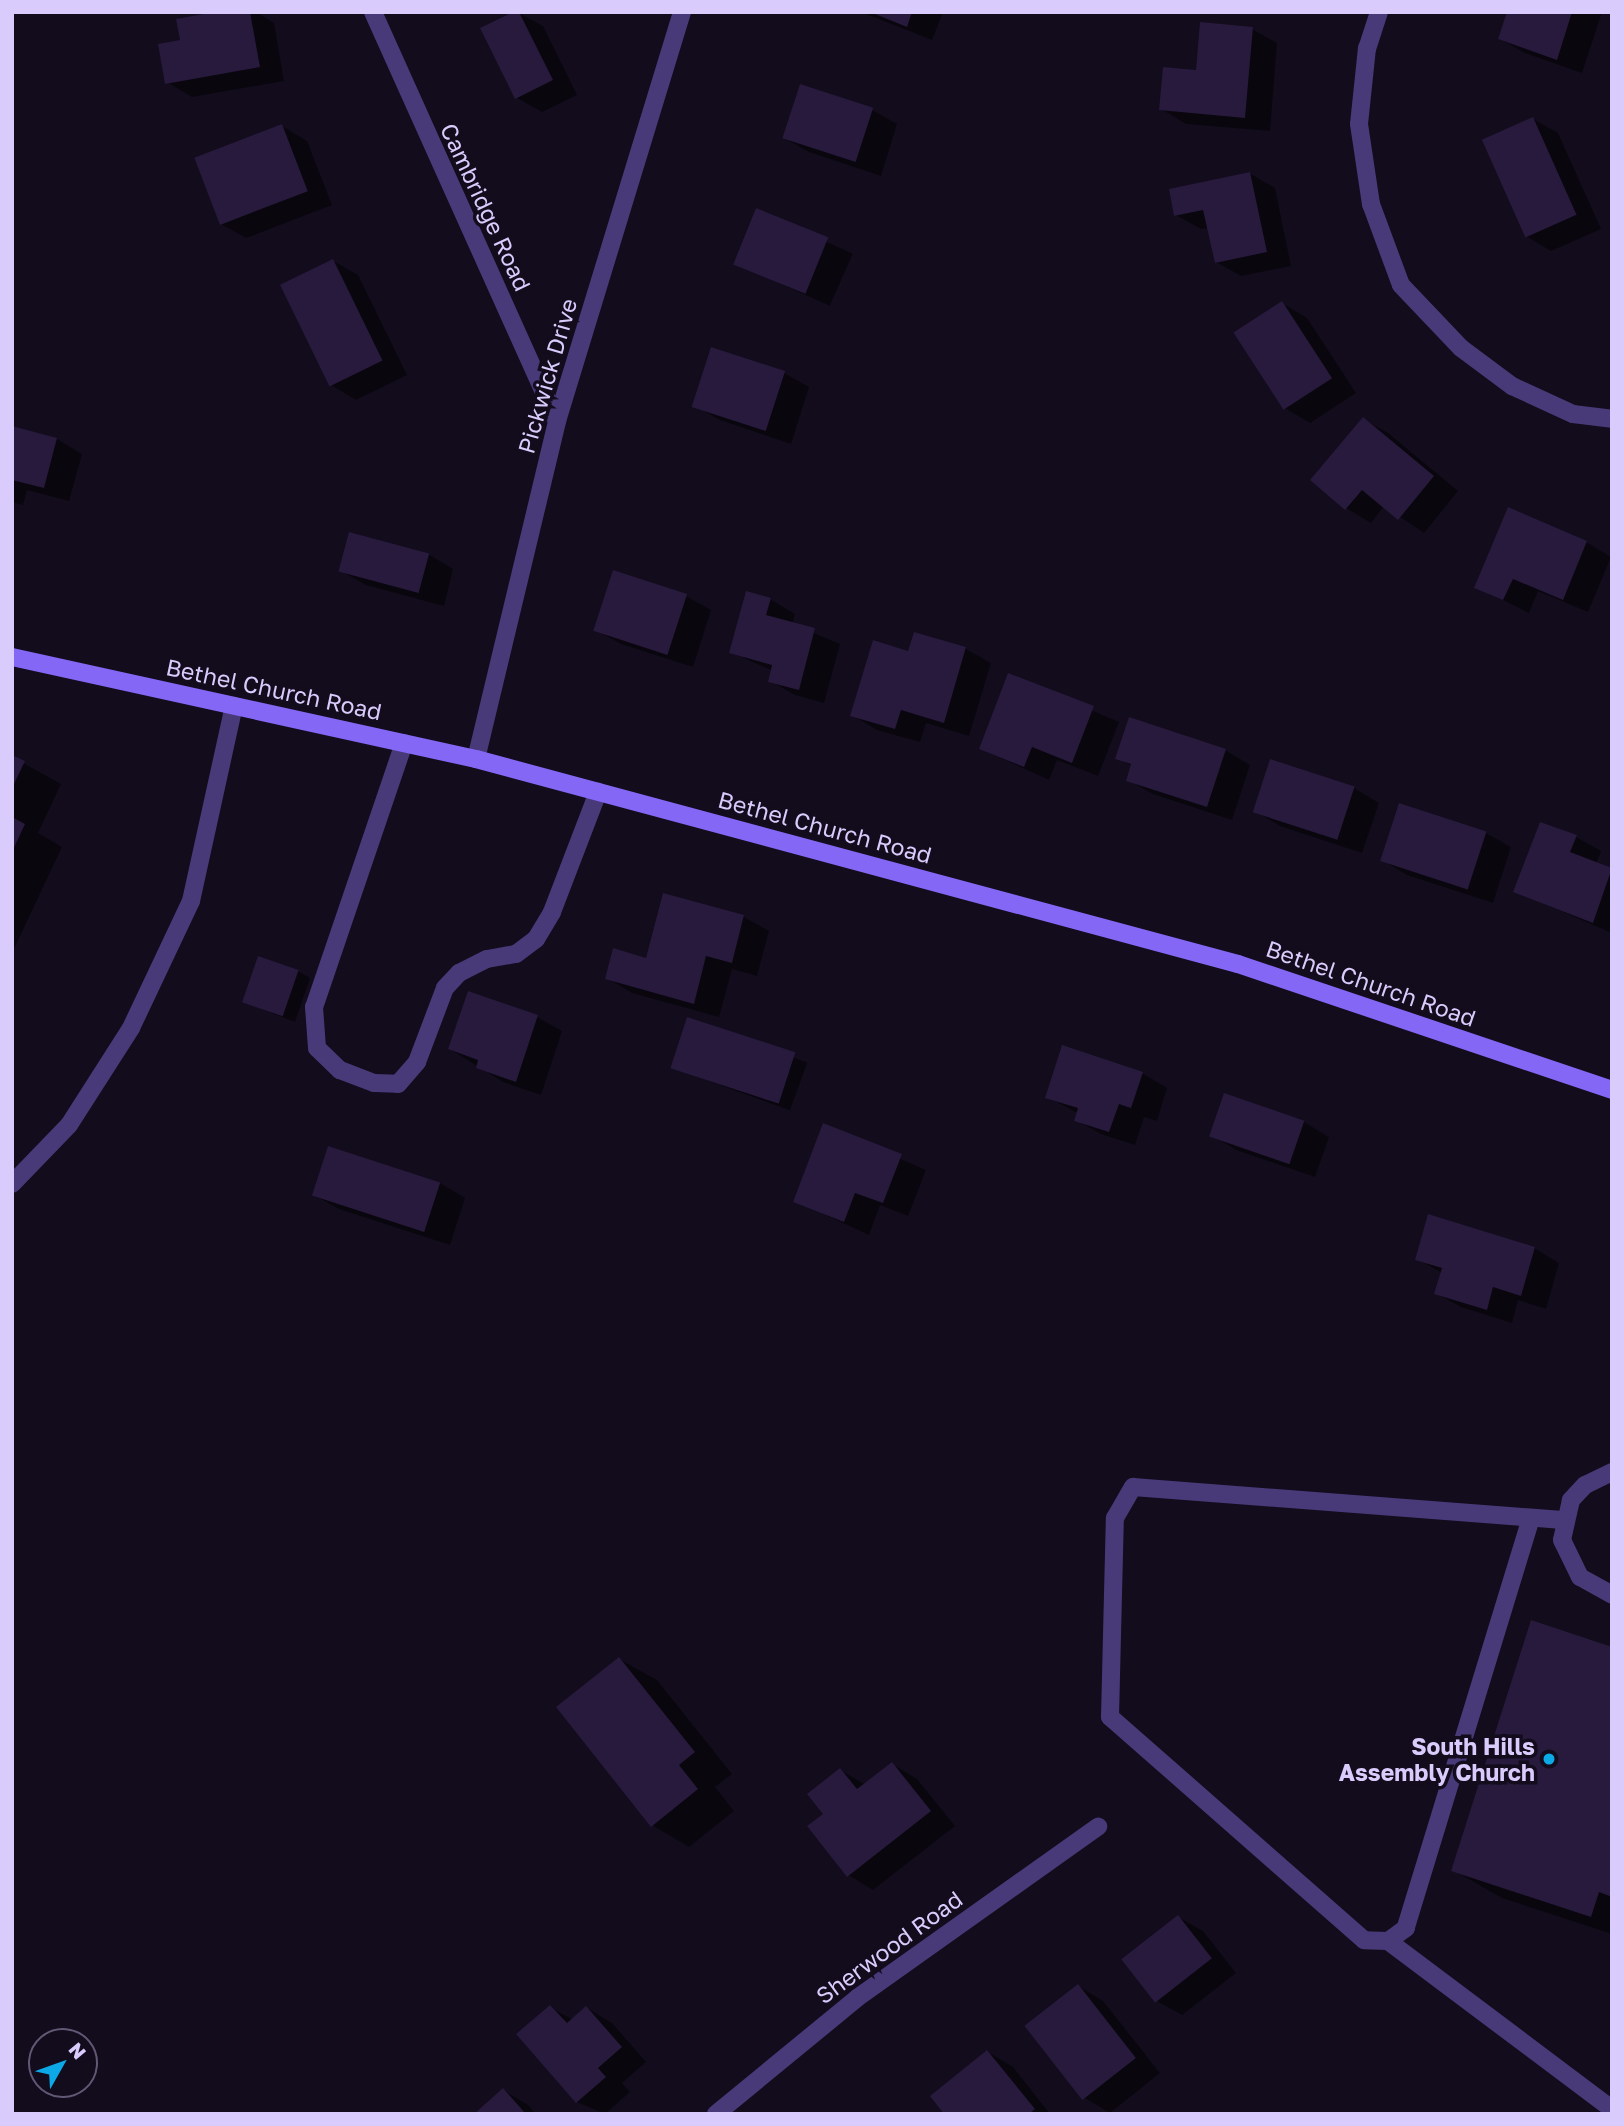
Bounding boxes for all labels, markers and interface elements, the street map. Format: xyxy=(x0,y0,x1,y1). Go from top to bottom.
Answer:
street label: Cambridge Road xyxy=(435,119,537,295)
street label: Pickwick Drive xyxy=(512,295,582,457)
street label: Bethel Church Road xyxy=(164,653,384,725)
street label: Bethel Church Road xyxy=(715,785,935,869)
street label: Bethel Church Road xyxy=(1263,934,1479,1032)
place label: South Hills Assembly Church xyxy=(1339,1732,1535,1786)
marker: South Hills Assembly Church xyxy=(1541,1751,1557,1767)
street label: Sherwood Road xyxy=(811,1885,967,2009)
north arrow xyxy=(28,2028,98,2098)
text: N xyxy=(64,2038,91,2063)

